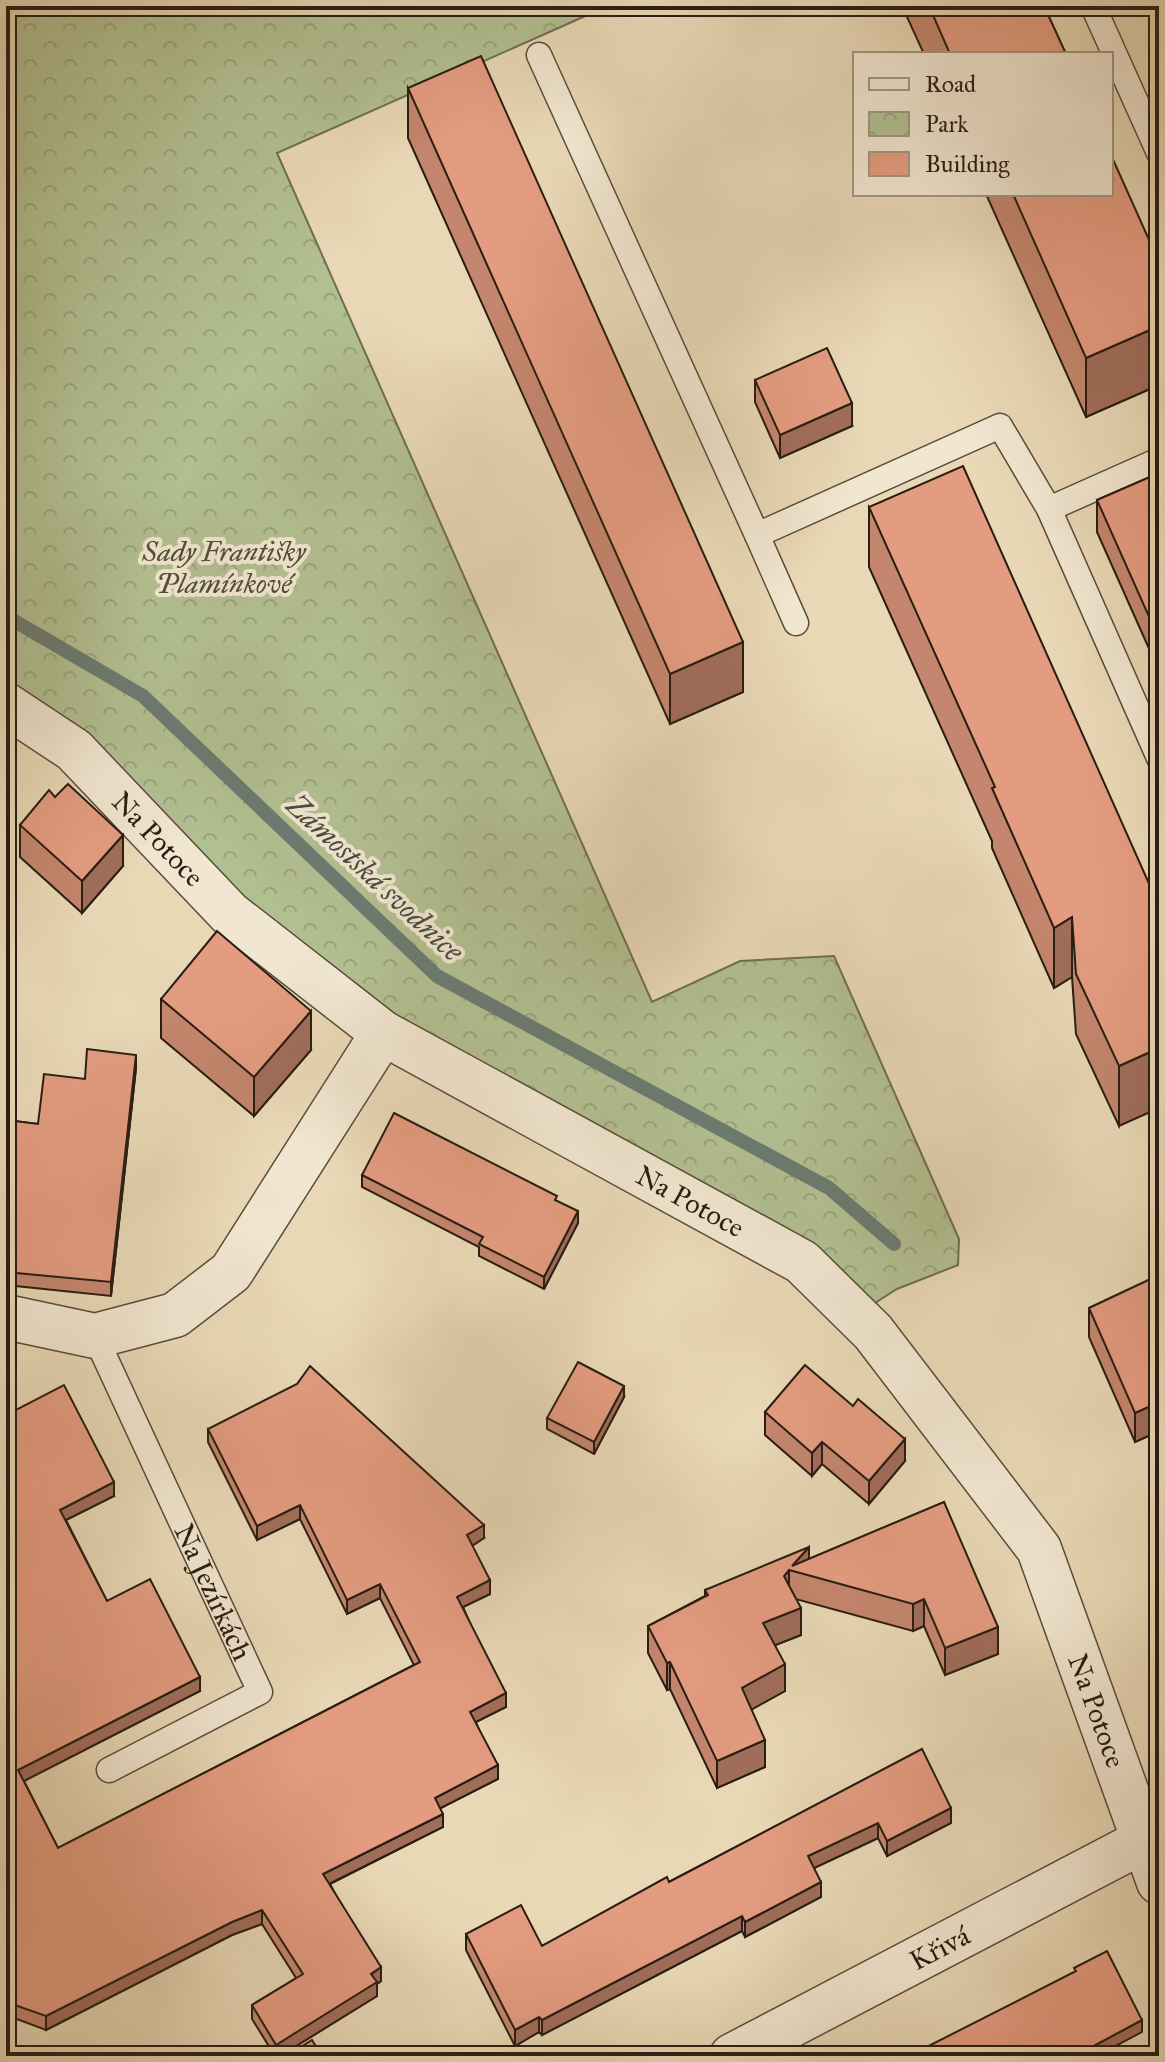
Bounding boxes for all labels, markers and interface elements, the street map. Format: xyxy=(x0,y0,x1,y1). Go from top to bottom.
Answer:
legend xyxy=(853,52,1113,196)
text: Road xyxy=(925,69,976,99)
text: Park xyxy=(925,109,969,139)
text: Building xyxy=(925,149,1010,179)
park label: Sady Františky Plamínkové xyxy=(141,534,307,601)
street label: Na Potoce xyxy=(105,784,212,894)
water label: Zámostská svodnice xyxy=(278,786,471,970)
street label: Na Potoce xyxy=(630,1158,750,1245)
street label: Na Jezírkách xyxy=(166,1518,260,1666)
street label: Na Potoce xyxy=(1060,1649,1133,1773)
street label: Křivá xyxy=(904,1918,976,1978)

